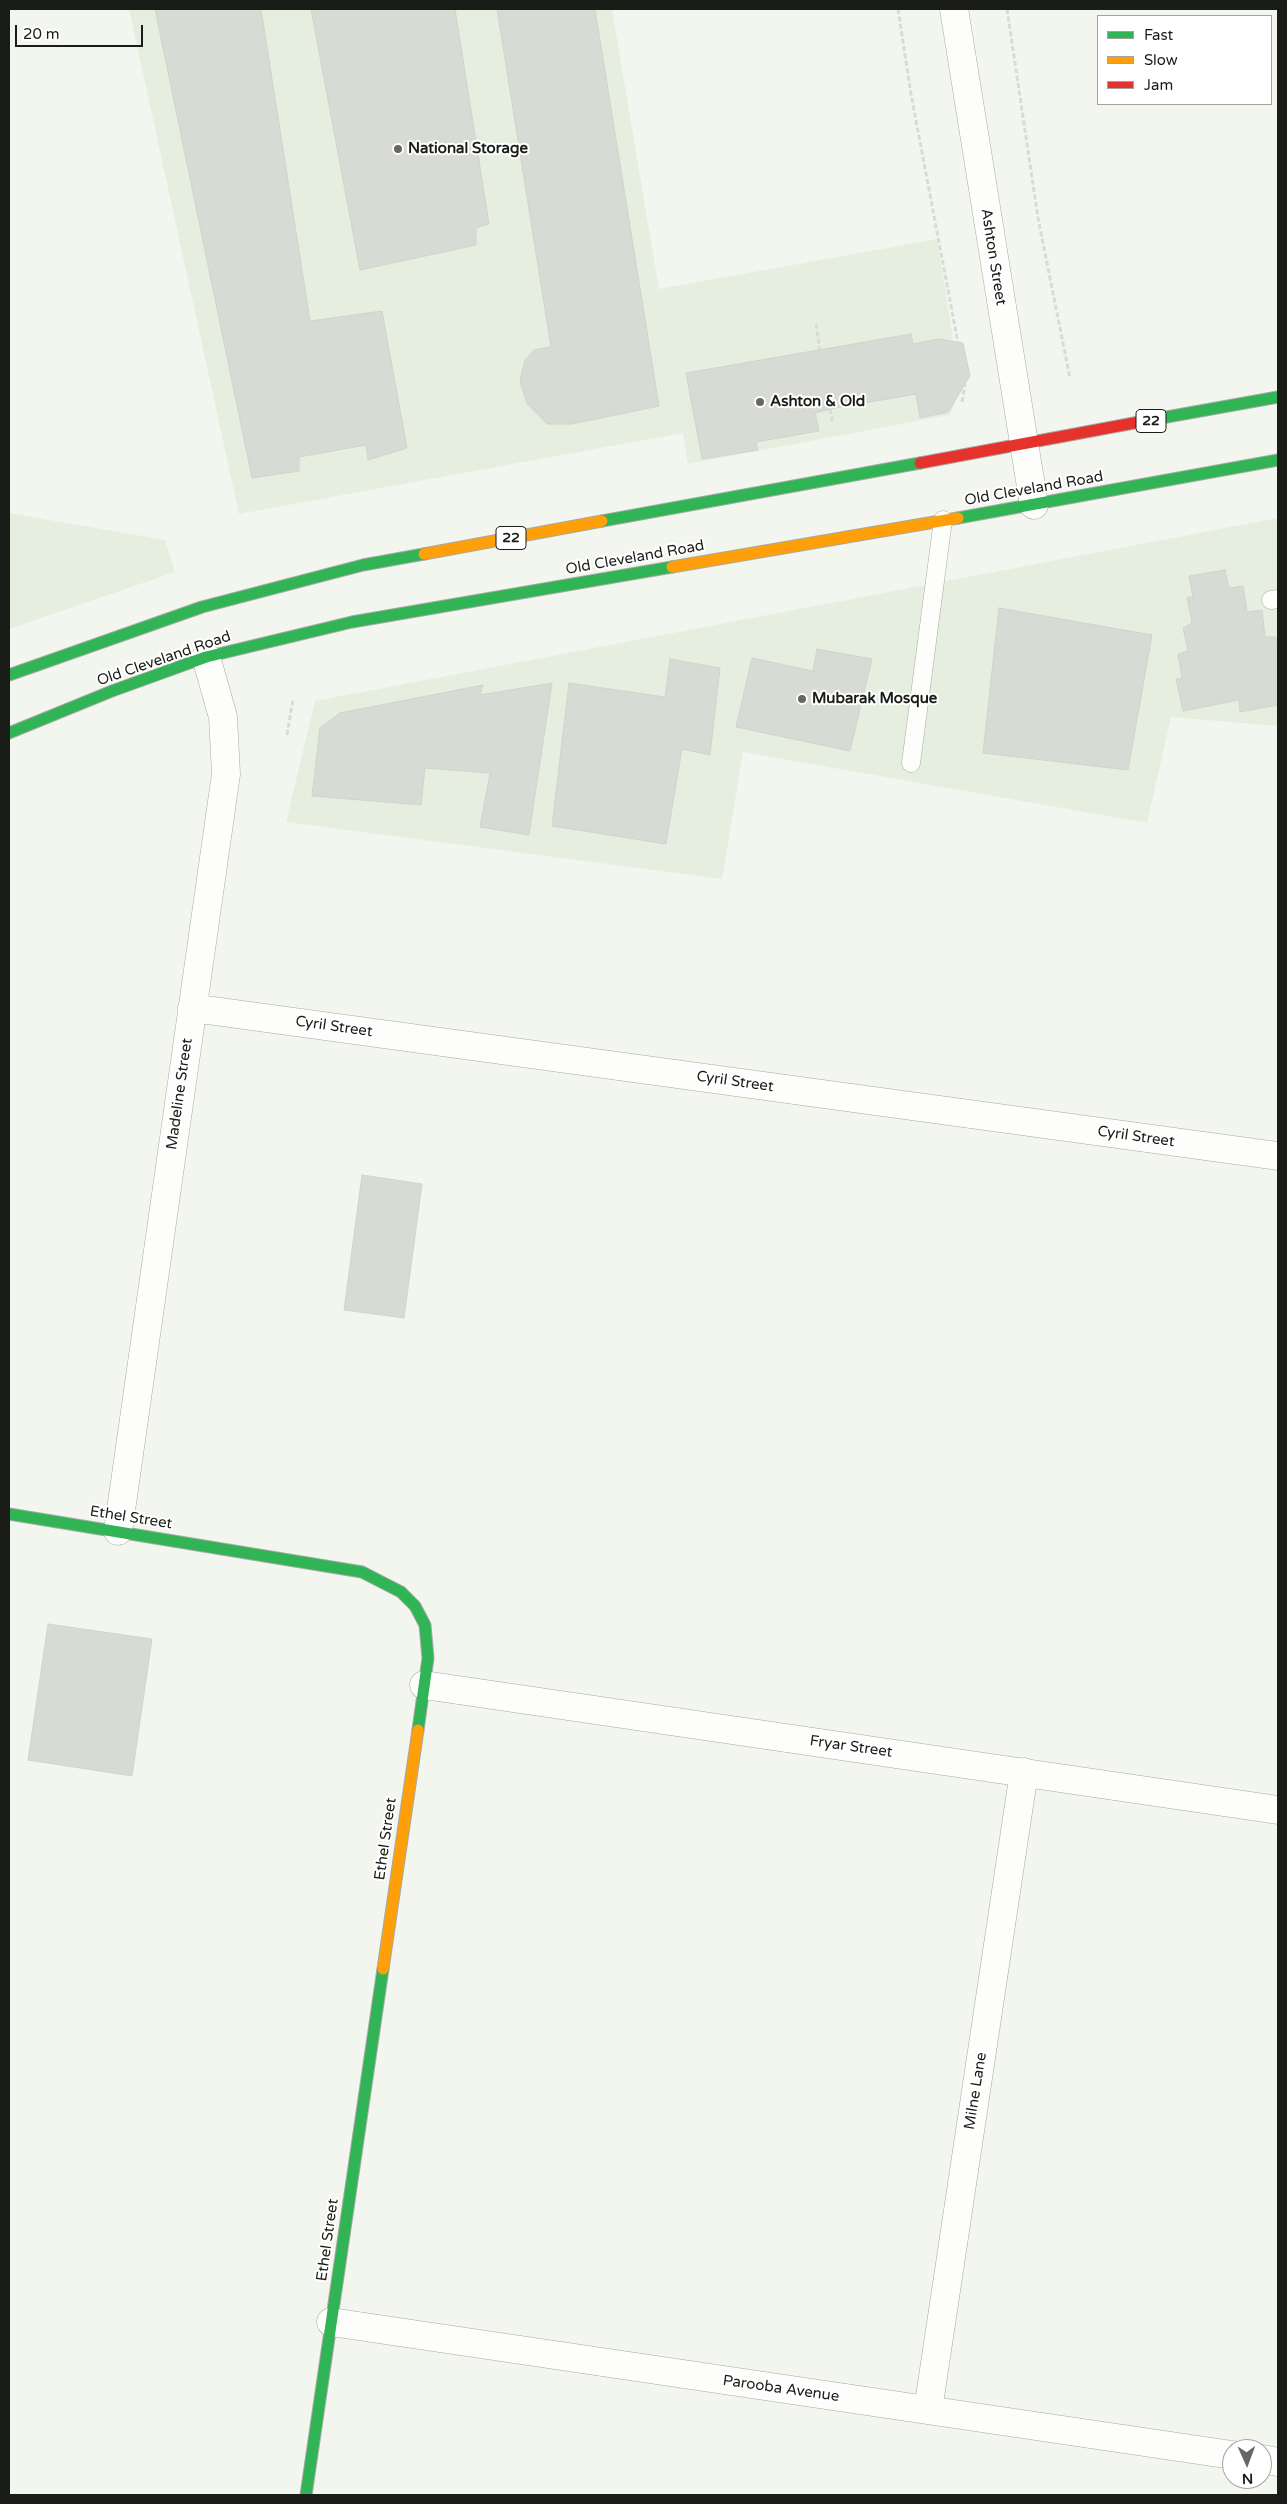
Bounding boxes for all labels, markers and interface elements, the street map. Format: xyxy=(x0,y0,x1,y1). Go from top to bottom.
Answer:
scale bar xyxy=(18,15,145,47)
legend xyxy=(1097,15,1272,105)
text: 20 m xyxy=(23,25,60,43)
text: Fast xyxy=(1144,26,1173,44)
text: Slow xyxy=(1144,51,1178,69)
text: Jam xyxy=(1144,76,1173,94)
place label: National Storage xyxy=(408,140,528,158)
marker: National Storage xyxy=(392,143,404,155)
street label: Ashton Street xyxy=(976,207,1010,307)
place label: Ashton & Old xyxy=(770,393,865,411)
marker: Ashton & Old xyxy=(754,396,766,408)
road number: 22 xyxy=(1136,410,1166,432)
street label: Old Cleveland Road xyxy=(963,468,1105,510)
road number: 22 xyxy=(496,526,526,550)
street label: Old Cleveland Road xyxy=(564,537,706,579)
street label: Old Cleveland Road xyxy=(95,628,233,690)
place label: Mubarak Mosque xyxy=(812,690,937,708)
marker: Mubarak Mosque xyxy=(796,693,808,705)
street label: Cyril Street xyxy=(294,1013,374,1041)
street label: Madeline Street xyxy=(163,1037,197,1151)
street label: Cyril Street xyxy=(695,1068,775,1096)
street label: Cyril Street xyxy=(1096,1123,1176,1151)
street label: Ethel Street xyxy=(89,1503,173,1533)
street label: Fryar Street xyxy=(808,1732,894,1762)
street label: Ethel Street xyxy=(371,1797,401,1881)
street label: Milne Lane xyxy=(961,2051,991,2131)
street label: Ethel Street xyxy=(313,2198,343,2282)
street label: Parooba Avenue xyxy=(722,2372,840,2406)
north arrow xyxy=(1222,2439,1272,2489)
text: N xyxy=(1242,2470,1253,2487)

